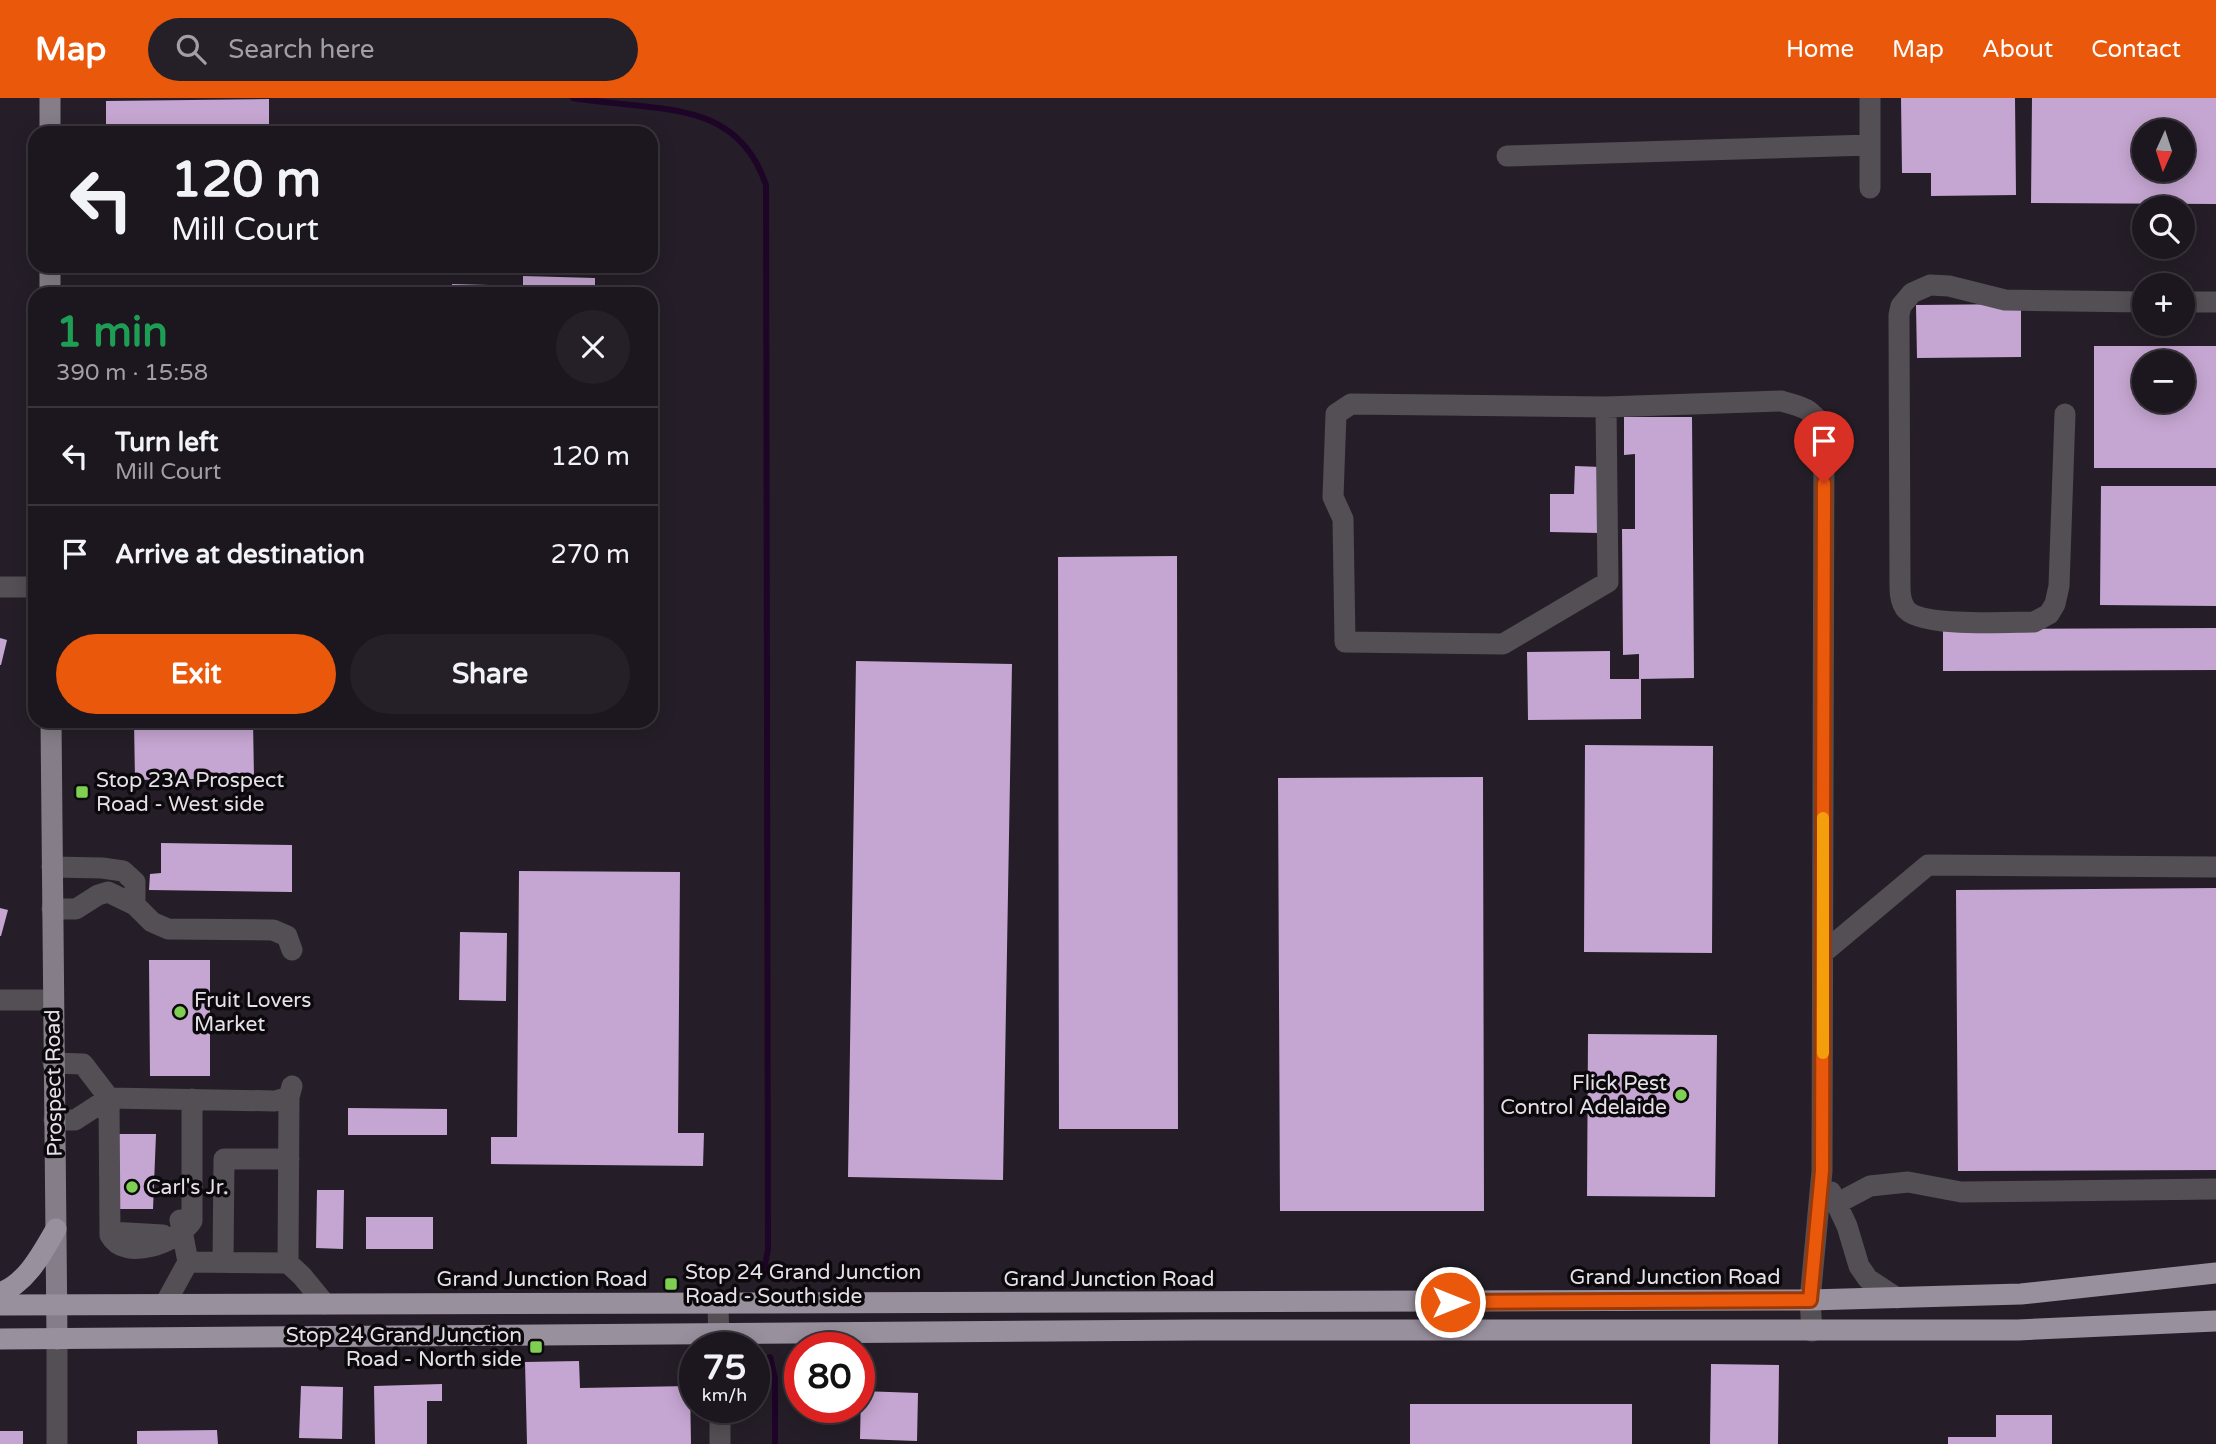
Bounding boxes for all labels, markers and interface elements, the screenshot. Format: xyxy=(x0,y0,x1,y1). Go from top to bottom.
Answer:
search box xyxy=(148,18,638,81)
text: Map xyxy=(35,30,106,69)
icon: search xyxy=(172,30,210,68)
text: Search here xyxy=(228,34,374,65)
text: Home xyxy=(1786,35,1854,64)
text: Map xyxy=(1892,35,1944,64)
text: About xyxy=(1982,35,2053,64)
text: Contact xyxy=(2091,35,2181,64)
north arrow xyxy=(2132,119,2194,182)
map controls xyxy=(2132,119,2195,413)
text: 120 m xyxy=(171,151,321,210)
icon: left xyxy=(56,154,147,245)
button: search xyxy=(2132,196,2195,259)
text: Mill Court xyxy=(171,211,319,249)
button: + xyxy=(2132,273,2195,336)
text: 1 min xyxy=(56,307,168,358)
button: close xyxy=(556,310,630,384)
button: − xyxy=(2132,350,2195,413)
text: 390 m · 15:58 xyxy=(56,359,208,387)
pin xyxy=(1794,411,1854,483)
icon: arrive xyxy=(1805,422,1843,460)
text: Turn left xyxy=(115,427,218,458)
icon: left xyxy=(56,437,94,475)
text: 120 m xyxy=(550,441,630,472)
text: Mill Court xyxy=(115,458,221,486)
icon: arrive xyxy=(56,535,94,573)
text: Arrive at destination xyxy=(115,539,365,570)
text: 270 m xyxy=(550,539,630,570)
button: Exit xyxy=(56,634,336,714)
button: Share xyxy=(350,634,630,714)
place label: Stop 23A Prospect Road - West side xyxy=(96,768,284,817)
marker: Stop 23A Prospect Road - West side xyxy=(74,784,90,800)
place label: Fruit Lovers Market xyxy=(194,988,311,1037)
marker: Fruit Lovers Market xyxy=(172,1004,188,1020)
street label: Prospect Road xyxy=(40,1009,68,1157)
place label: Flick Pest Control Adelaide xyxy=(1500,1071,1667,1120)
marker: Flick Pest Control Adelaide xyxy=(1673,1087,1689,1103)
place label: Carl's Jr. xyxy=(146,1175,229,1200)
marker: Carl's Jr. xyxy=(124,1179,140,1195)
place label: Stop 24 Grand Junction Road - South side xyxy=(685,1260,921,1309)
position arrow xyxy=(1413,1265,1487,1339)
street label: Grand Junction Road xyxy=(1570,1265,1780,1290)
street label: Grand Junction Road xyxy=(437,1267,647,1292)
street label: Grand Junction Road xyxy=(1004,1267,1214,1292)
marker: Stop 24 Grand Junction Road - South side xyxy=(663,1276,679,1292)
place label: Stop 24 Grand Junction Road - North side xyxy=(286,1323,522,1372)
speed limit sign: 80 xyxy=(784,1332,875,1423)
marker: Stop 24 Grand Junction Road - North side xyxy=(528,1339,544,1355)
text: 75 xyxy=(703,1347,746,1389)
text: km/h xyxy=(702,1384,747,1406)

